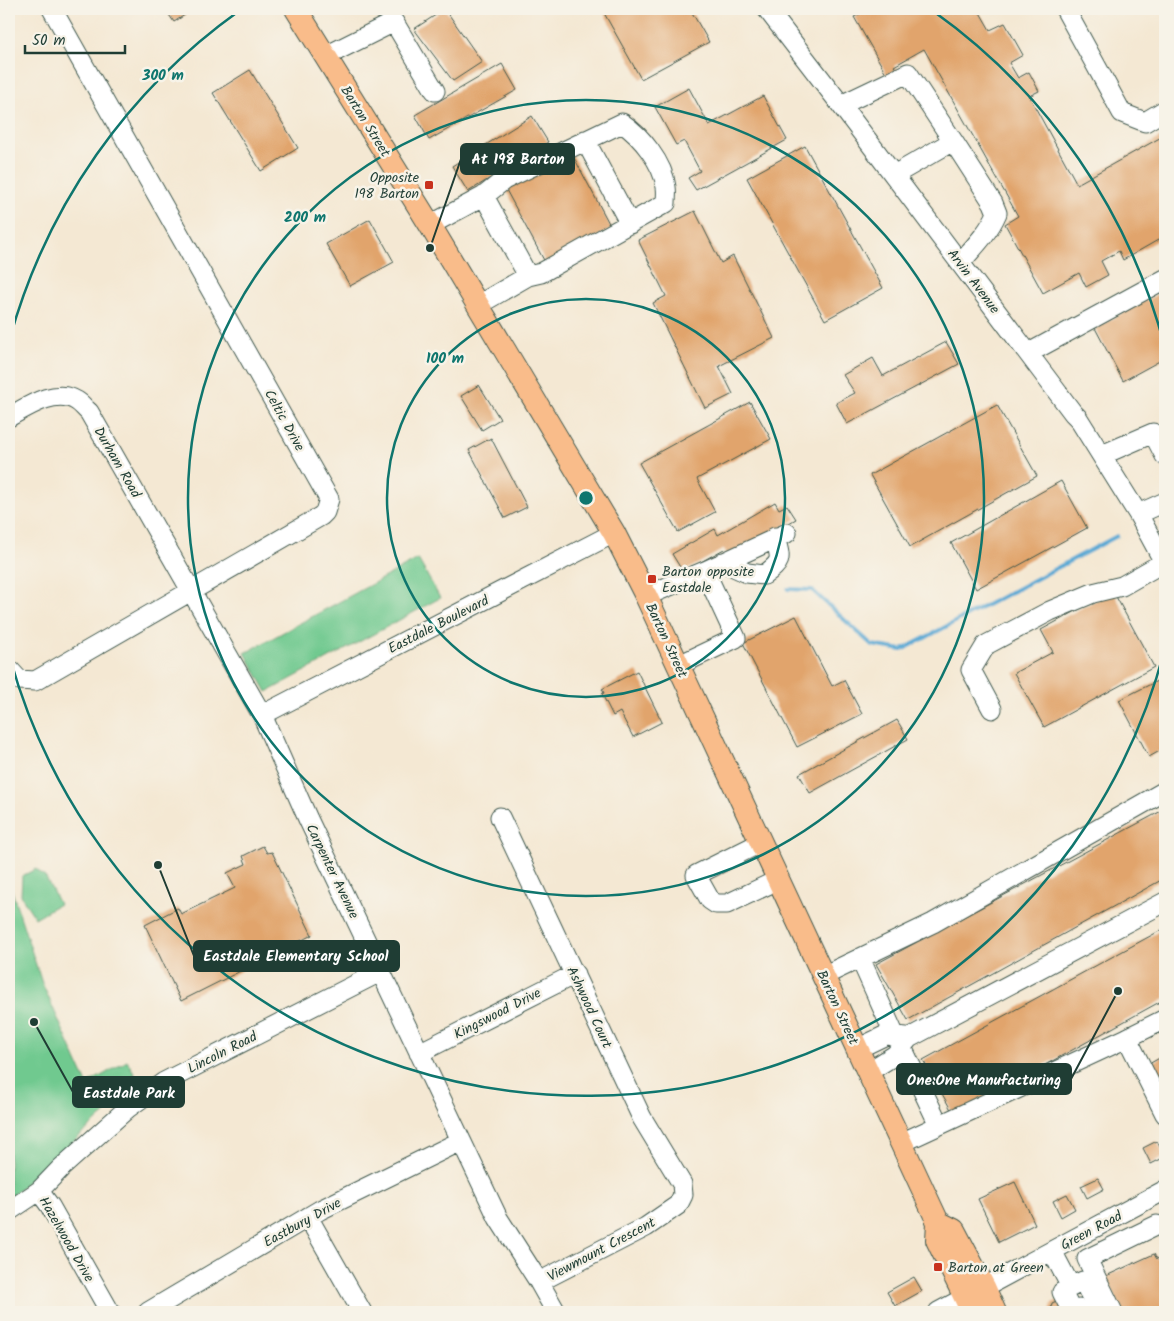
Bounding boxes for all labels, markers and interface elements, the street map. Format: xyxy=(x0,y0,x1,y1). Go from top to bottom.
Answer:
scale bar xyxy=(25,22,125,54)
text: 50 m xyxy=(32,29,66,53)
text: 300 m xyxy=(141,64,184,88)
street label: Barton Street xyxy=(335,82,396,162)
callout: At 198 Barton xyxy=(461,144,574,174)
text: At 198 Barton xyxy=(471,148,565,172)
place label: Opposite 198 Barton xyxy=(354,167,420,205)
marker: Opposite 198 Barton xyxy=(423,179,435,191)
text: 200 m xyxy=(284,206,326,230)
street label: Arvin Avenue xyxy=(941,244,1005,319)
text: 100 m xyxy=(426,347,464,371)
street label: Celtic Drive xyxy=(258,385,311,456)
street label: Durham Road xyxy=(88,423,147,503)
centre of rings xyxy=(577,489,595,507)
place label: Barton opposite Eastdale xyxy=(662,561,755,599)
marker: Barton opposite Eastdale xyxy=(646,573,658,585)
street label: Eastdale Boulevard xyxy=(384,589,494,660)
street label: Barton Street xyxy=(639,599,693,682)
street label: Carpenter Avenue xyxy=(300,820,365,923)
callout: Eastdale Elementary School xyxy=(194,941,399,971)
text: Eastdale Elementary School xyxy=(203,945,389,969)
street label: Ashwood Court xyxy=(560,963,618,1053)
street label: Barton Street xyxy=(810,966,864,1049)
street label: Kingswood Drive xyxy=(450,982,546,1045)
street label: Lincoln Road xyxy=(184,1025,262,1080)
callout: One:One Manufacturing xyxy=(897,1064,1071,1094)
text: One:One Manufacturing xyxy=(907,1069,1061,1093)
callout: Eastdale Park xyxy=(73,1077,184,1107)
text: Eastdale Park xyxy=(83,1082,175,1106)
street label: Eastbury Drive xyxy=(259,1192,346,1253)
street label: Hazelwood Drive xyxy=(33,1193,100,1287)
street label: Green Road xyxy=(1057,1205,1127,1256)
street label: Viewmount Crescent xyxy=(543,1212,660,1288)
place label: Barton at Green xyxy=(948,1257,1044,1279)
marker: Barton at Green xyxy=(932,1261,944,1273)

